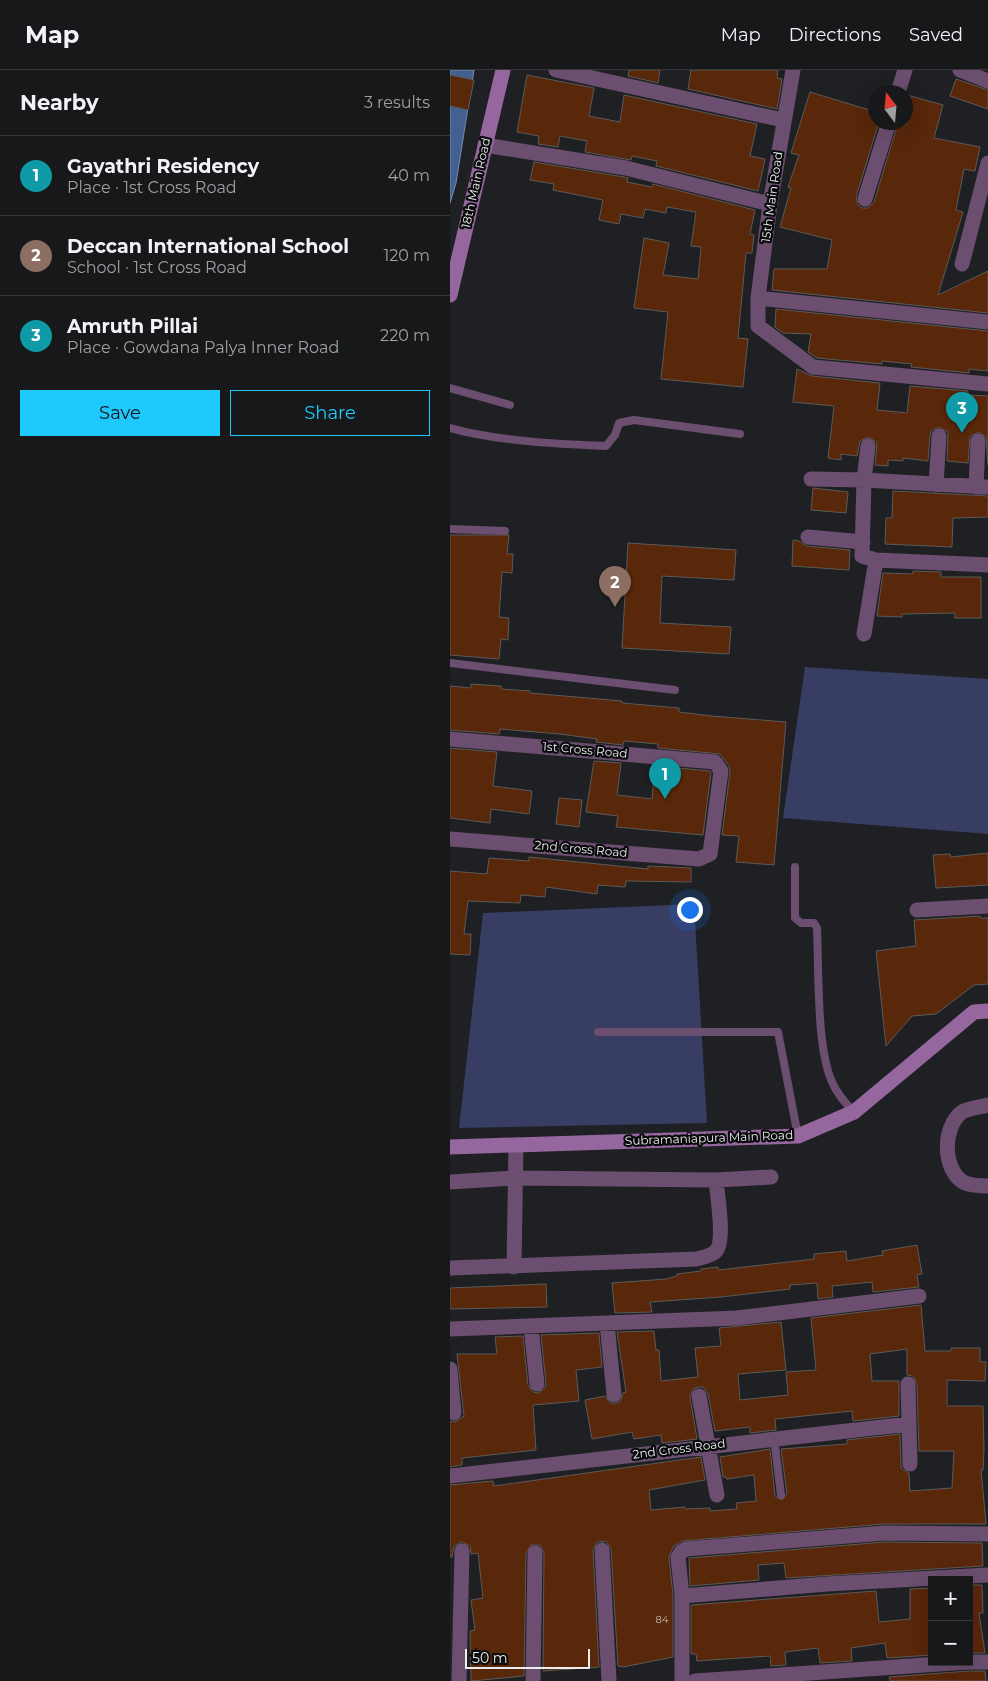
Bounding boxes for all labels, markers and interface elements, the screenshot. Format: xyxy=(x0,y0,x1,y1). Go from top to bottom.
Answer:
text: Map xyxy=(25,20,79,49)
text: Map xyxy=(721,24,761,46)
text: Directions xyxy=(789,24,881,46)
text: Saved xyxy=(909,24,963,46)
north arrow xyxy=(868,85,913,130)
text: Nearby xyxy=(20,90,99,115)
text: 3 results xyxy=(364,93,430,112)
street label: 18th Main Road xyxy=(458,136,493,230)
street label: 15th Main Road xyxy=(758,151,785,243)
text: Gayathri Residency xyxy=(67,155,259,178)
text: 1 xyxy=(33,166,39,185)
text: 40 m xyxy=(388,166,430,185)
text: Place · 1st Cross Road xyxy=(67,178,237,197)
text: Deccan International School xyxy=(67,235,349,258)
text: 2 xyxy=(31,246,41,265)
text: 120 m xyxy=(383,246,430,265)
text: School · 1st Cross Road xyxy=(67,258,247,277)
text: Amruth Pillai xyxy=(67,315,198,338)
text: 3 xyxy=(31,326,41,345)
text: 220 m xyxy=(380,326,430,345)
text: Place · Gowdana Palya Inner Road xyxy=(67,338,339,357)
button: Save xyxy=(20,390,220,436)
button: Share xyxy=(230,390,430,436)
pin: 3 xyxy=(946,392,978,433)
pin: 2 xyxy=(599,566,631,607)
street label: 1st Cross Road xyxy=(542,738,628,761)
pin: 1 xyxy=(649,758,681,799)
street label: 2nd Cross Road xyxy=(534,837,628,860)
your location xyxy=(677,897,703,923)
street label: Subramaniapura Main Road xyxy=(625,1127,793,1148)
street label: 2nd Cross Road xyxy=(632,1435,726,1462)
map controls xyxy=(928,1576,973,1666)
button: + xyxy=(928,1576,973,1621)
house number: 84 xyxy=(656,1613,669,1626)
button: − xyxy=(928,1621,973,1666)
scale bar xyxy=(465,1646,590,1669)
text: 50 m xyxy=(472,1649,508,1667)

